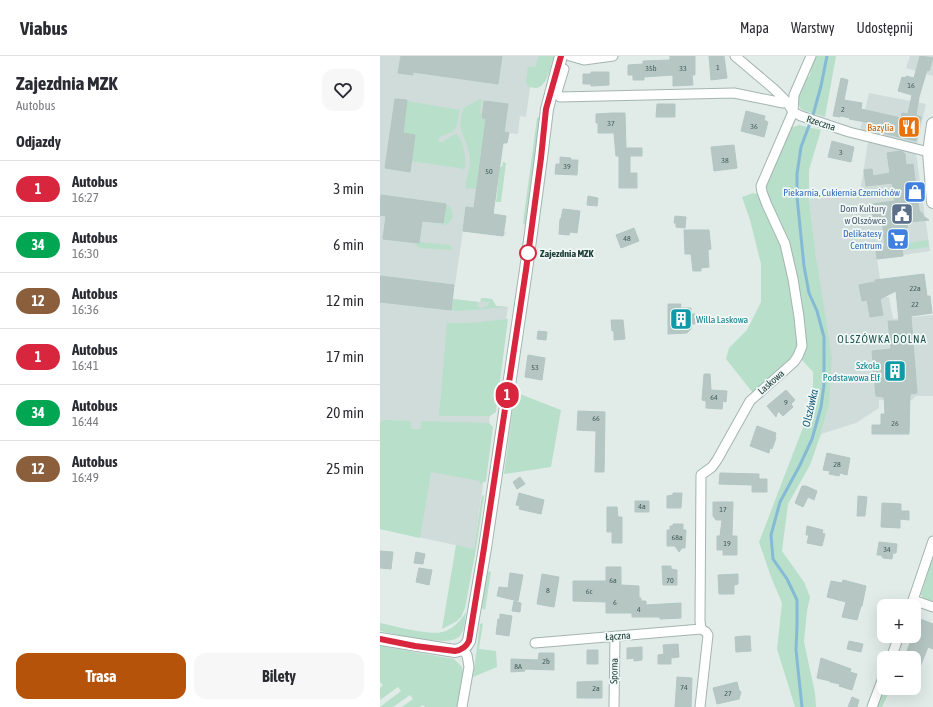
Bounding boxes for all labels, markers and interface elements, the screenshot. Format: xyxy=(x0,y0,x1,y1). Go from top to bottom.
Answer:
text: Viabus xyxy=(20,17,67,39)
text: Mapa xyxy=(740,20,769,36)
text: Warstwy xyxy=(791,20,834,36)
text: Udostępnij xyxy=(856,20,913,36)
house number: 1 xyxy=(716,63,720,72)
house number: 35b xyxy=(645,64,657,73)
house number: 33 xyxy=(679,64,687,73)
button: heart xyxy=(322,69,364,111)
text: Zajezdnia MZK xyxy=(16,72,118,94)
house number: 16 xyxy=(907,81,915,90)
text: Autobus xyxy=(16,98,55,113)
house number: 2 xyxy=(841,105,845,114)
street label: Rzeczna xyxy=(805,113,837,133)
restaurant icon: Bazylia xyxy=(896,114,922,140)
house number: 37 xyxy=(607,119,615,128)
house number: 36 xyxy=(750,122,758,131)
place label: Bazylia xyxy=(867,122,894,133)
text: Odjazdy xyxy=(16,133,61,150)
house number: 3 xyxy=(839,148,843,157)
house number: 38 xyxy=(721,156,729,165)
house number: 39 xyxy=(563,162,571,171)
house number: 50 xyxy=(485,167,493,176)
text: Autobus xyxy=(72,173,117,190)
shop icon: Piekarnia, Cukiernia Czernichów xyxy=(902,179,928,205)
text: 3 min xyxy=(333,180,364,197)
text: 1 xyxy=(35,181,41,197)
place label: Piekarnia, Cukiernia Czernichów xyxy=(783,187,900,198)
text: 16:27 xyxy=(72,190,99,205)
public building icon: Dom Kultury w Olszówce xyxy=(889,201,915,227)
place label: Dom Kultury w Olszówce xyxy=(840,203,886,226)
supermarket icon: Delikatesy Centrum xyxy=(885,226,911,252)
place label: Delikatesy Centrum xyxy=(843,228,882,251)
text: Autobus xyxy=(72,229,117,246)
house number: 48 xyxy=(623,234,631,243)
text: 6 min xyxy=(333,236,364,253)
text: 34 xyxy=(31,237,45,253)
marker: Zajezdnia MZK xyxy=(519,244,537,262)
text: 16:30 xyxy=(72,246,99,261)
place label: Zajezdnia MZK xyxy=(540,248,594,259)
house number: 22a xyxy=(909,284,921,293)
text: Autobus xyxy=(72,285,117,302)
text: 12 min xyxy=(326,292,364,309)
text: 12 xyxy=(31,293,45,309)
house number: 22 xyxy=(911,300,919,309)
text: 16:36 xyxy=(72,302,99,317)
building icon: Willa Laskowa xyxy=(668,306,694,332)
place label: Willa Laskowa xyxy=(696,314,749,325)
district label: OLSZÓWKA DOLNA xyxy=(837,333,927,345)
text: Autobus xyxy=(72,341,117,358)
text: 17 min xyxy=(326,348,364,365)
text: 1 xyxy=(35,349,41,365)
text: 16:41 xyxy=(72,358,99,373)
building icon: Szkoła Podstawowa Elf xyxy=(882,358,908,384)
place label: Szkoła Podstawowa Elf xyxy=(823,360,880,383)
house number: 53 xyxy=(531,363,539,372)
street label: Laskowa xyxy=(756,367,787,396)
line badge: 1 xyxy=(494,382,520,408)
text: 1 xyxy=(504,387,510,403)
water label: Olszówka xyxy=(800,388,820,428)
house number: 64 xyxy=(710,393,718,402)
text: Autobus xyxy=(72,397,117,414)
house number: 9 xyxy=(784,398,788,407)
text: 20 min xyxy=(326,404,364,421)
text: 34 xyxy=(31,405,45,421)
text: 16:44 xyxy=(72,414,99,429)
house number: 66 xyxy=(592,414,600,423)
house number: 26 xyxy=(891,419,899,428)
text: Autobus xyxy=(72,453,117,470)
text: 25 min xyxy=(326,460,364,477)
house number: 28 xyxy=(833,460,841,469)
text: 12 xyxy=(31,461,45,477)
text: 16:49 xyxy=(72,470,99,485)
house number: 4a xyxy=(638,502,646,511)
house number: 17 xyxy=(719,505,727,514)
house number: 68a xyxy=(671,533,683,542)
house number: 19 xyxy=(723,539,731,548)
house number: 34 xyxy=(883,545,891,554)
house number: 6a xyxy=(609,576,617,585)
house number: 70 xyxy=(666,576,674,585)
house number: 8 xyxy=(546,586,550,595)
house number: 6c xyxy=(586,587,592,596)
house number: 6 xyxy=(613,598,617,607)
map controls xyxy=(877,599,921,695)
button: + xyxy=(877,599,921,643)
house number: 4 xyxy=(637,605,641,614)
street label: Łączna xyxy=(605,630,631,642)
button: − xyxy=(877,651,921,695)
button: Trasa xyxy=(16,653,186,699)
button: Bilety xyxy=(194,653,364,699)
house number: 2b xyxy=(542,657,550,666)
street label: Sporna xyxy=(608,658,620,684)
house number: 8A xyxy=(514,662,522,671)
house number: 74 xyxy=(680,683,688,692)
house number: 2a xyxy=(592,684,600,693)
house number: 27 xyxy=(724,689,732,698)

